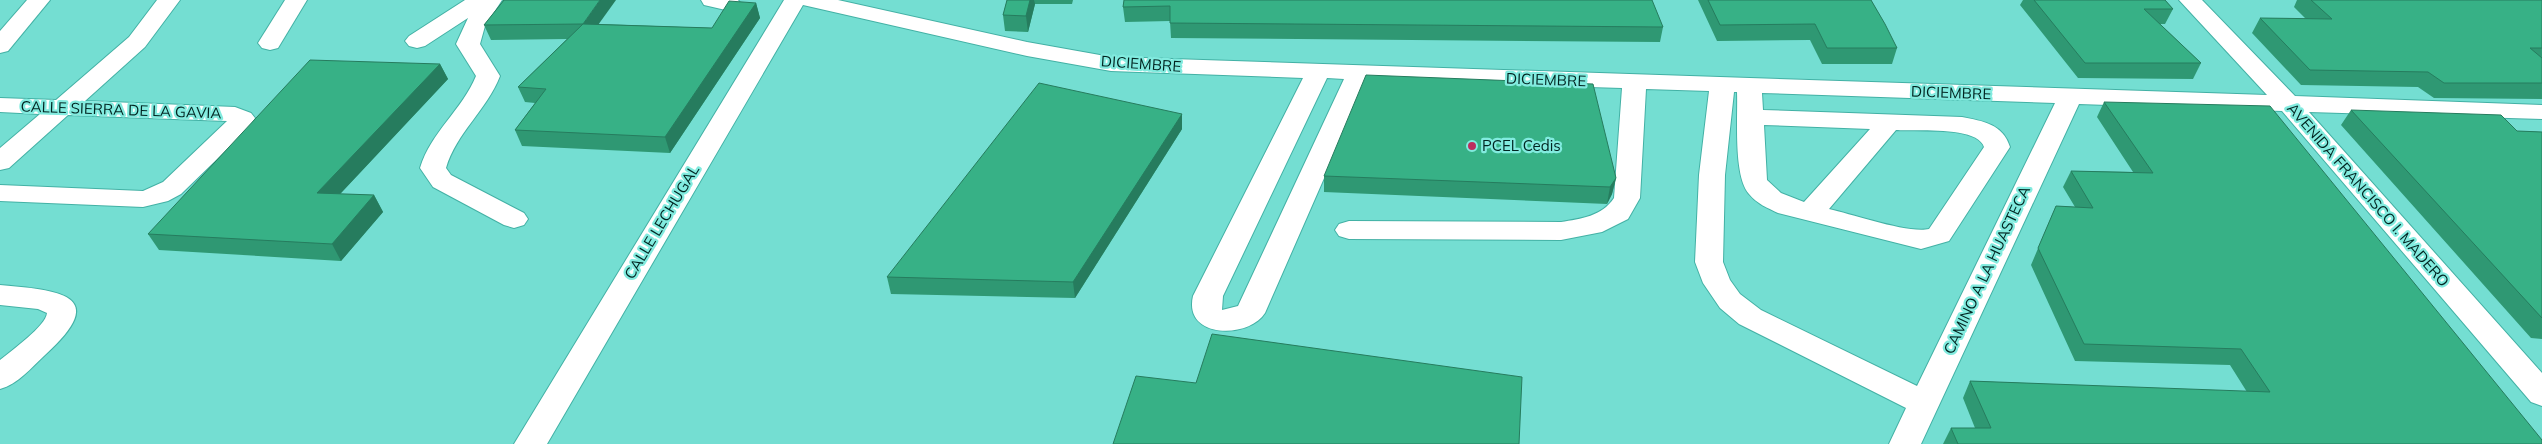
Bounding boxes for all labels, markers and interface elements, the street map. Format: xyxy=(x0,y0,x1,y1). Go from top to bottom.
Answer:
street label: DICIEMBRE xyxy=(1100,51,1182,76)
street label: DICIEMBRE xyxy=(1506,69,1587,90)
street label: DICIEMBRE xyxy=(1911,82,1992,103)
street label: CALLE SIERRA DE LA GAVIA xyxy=(20,96,222,123)
street label: AVENIDA FRANCISCO I. MADERO xyxy=(2283,99,2453,290)
place label: PCEL Cedis xyxy=(1482,136,1561,155)
marker: PCEL Cedis xyxy=(1466,140,1478,152)
street label: CALLE LECHUGAL xyxy=(620,161,703,282)
street label: CAMINO A LA HUASTECA xyxy=(1939,183,2034,357)

